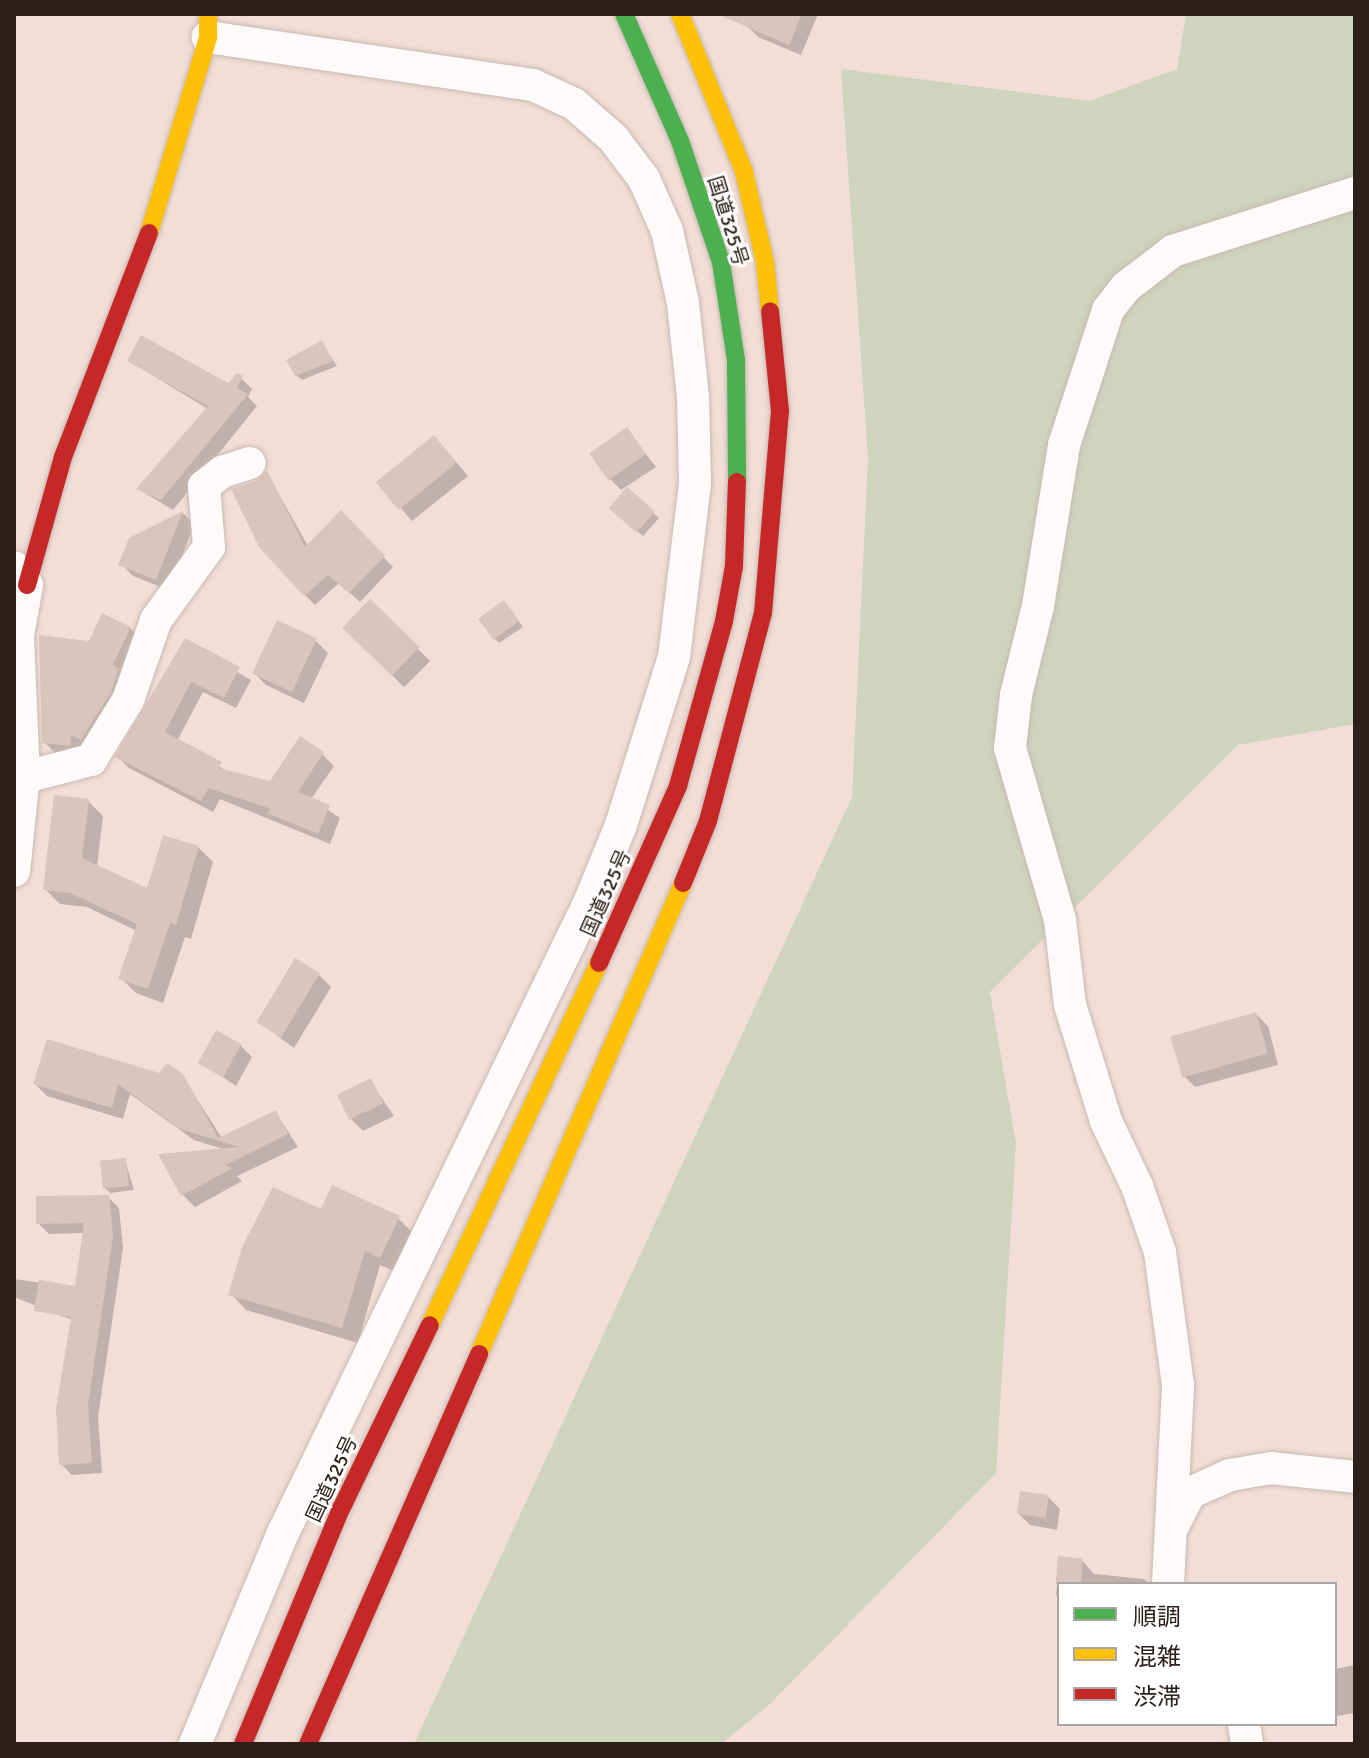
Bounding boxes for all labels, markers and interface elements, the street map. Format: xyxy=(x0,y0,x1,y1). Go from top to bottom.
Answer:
street label: 国道325号 xyxy=(703,173,753,269)
street label: 国道325号 xyxy=(576,846,636,940)
street label: 国道325号 xyxy=(302,1432,362,1526)
legend xyxy=(1057,1582,1337,1726)
text: 順調 xyxy=(1133,1602,1181,1632)
text: 混雑 xyxy=(1133,1642,1181,1672)
text: 渋滞 xyxy=(1133,1682,1181,1712)

